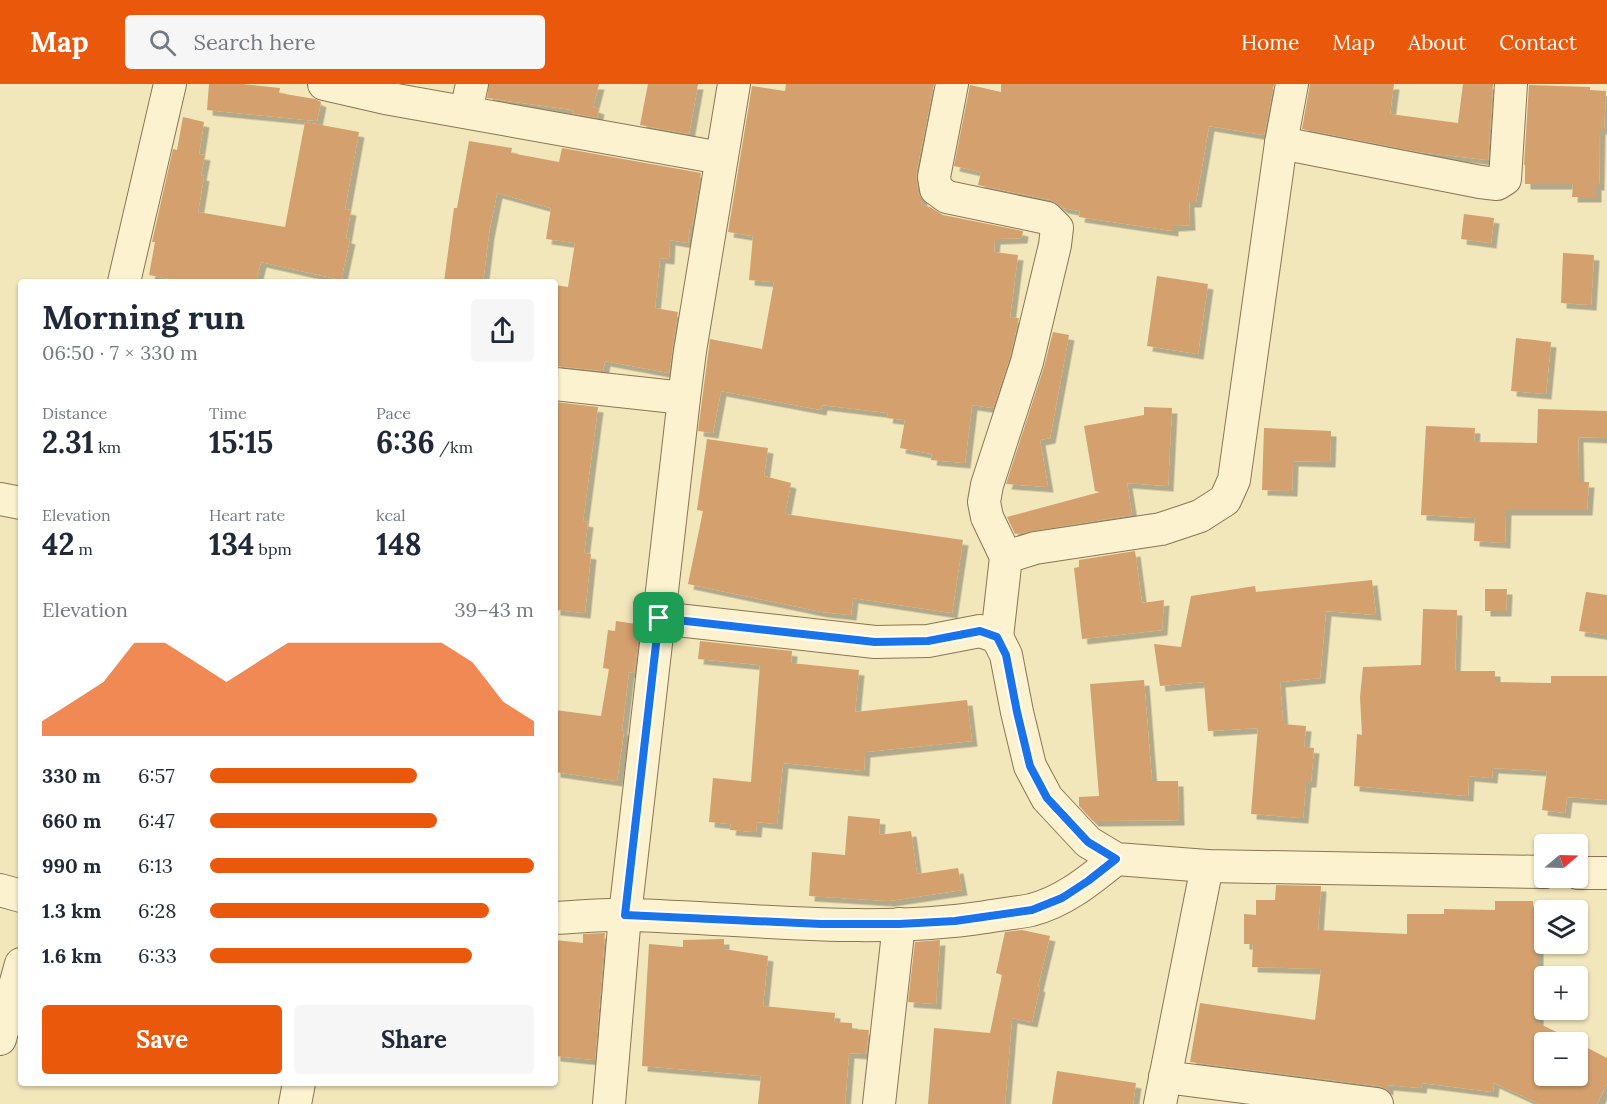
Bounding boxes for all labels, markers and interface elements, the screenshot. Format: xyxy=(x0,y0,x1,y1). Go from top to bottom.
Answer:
search box xyxy=(125,15,545,69)
text: Map xyxy=(30,24,89,60)
icon: search xyxy=(146,26,179,59)
text: Search here xyxy=(194,28,316,56)
text: Home xyxy=(1241,29,1299,56)
text: Map xyxy=(1332,29,1375,56)
text: About xyxy=(1408,29,1466,56)
text: Contact xyxy=(1499,29,1577,56)
text: Morning run xyxy=(42,296,245,338)
button: share xyxy=(471,299,534,362)
text: 06:50 · 7 × 330 m xyxy=(42,340,198,365)
text: Distance xyxy=(42,403,107,423)
text: Time xyxy=(209,403,247,423)
text: Pace xyxy=(376,403,411,423)
text: 2.31 xyxy=(42,423,94,461)
text: 15:15 xyxy=(209,423,273,461)
text: 6:36 xyxy=(376,423,435,461)
text: km xyxy=(94,437,121,457)
text: /km xyxy=(435,437,473,457)
text: Elevation xyxy=(42,505,111,525)
text: Heart rate xyxy=(209,505,285,525)
text: kcal xyxy=(376,505,406,525)
text: 42 xyxy=(42,525,74,563)
text: 134 xyxy=(209,525,254,563)
text: 148 xyxy=(376,525,422,563)
text: m xyxy=(74,539,93,559)
text: bpm xyxy=(254,539,292,559)
pin xyxy=(633,592,684,643)
text: Elevation xyxy=(42,597,128,622)
text: 39–43 m xyxy=(454,597,534,622)
icon: arrive xyxy=(642,601,675,634)
text: 330 m xyxy=(42,763,101,788)
text: 6:57 xyxy=(138,763,175,788)
text: 660 m xyxy=(42,808,101,833)
text: 6:47 xyxy=(138,808,175,833)
north arrow xyxy=(1534,834,1588,888)
map controls xyxy=(1534,834,1588,1086)
text: 990 m xyxy=(42,853,101,878)
text: 6:13 xyxy=(138,853,173,878)
text: 1.3 km xyxy=(42,898,102,923)
text: 6:28 xyxy=(138,898,177,923)
button: layers xyxy=(1534,900,1588,954)
text: 1.6 km xyxy=(42,943,102,968)
text: 6:33 xyxy=(138,943,177,968)
button: + xyxy=(1534,966,1588,1020)
button: Save xyxy=(42,1005,282,1074)
button: Share xyxy=(294,1005,534,1074)
button: − xyxy=(1534,1032,1588,1086)

